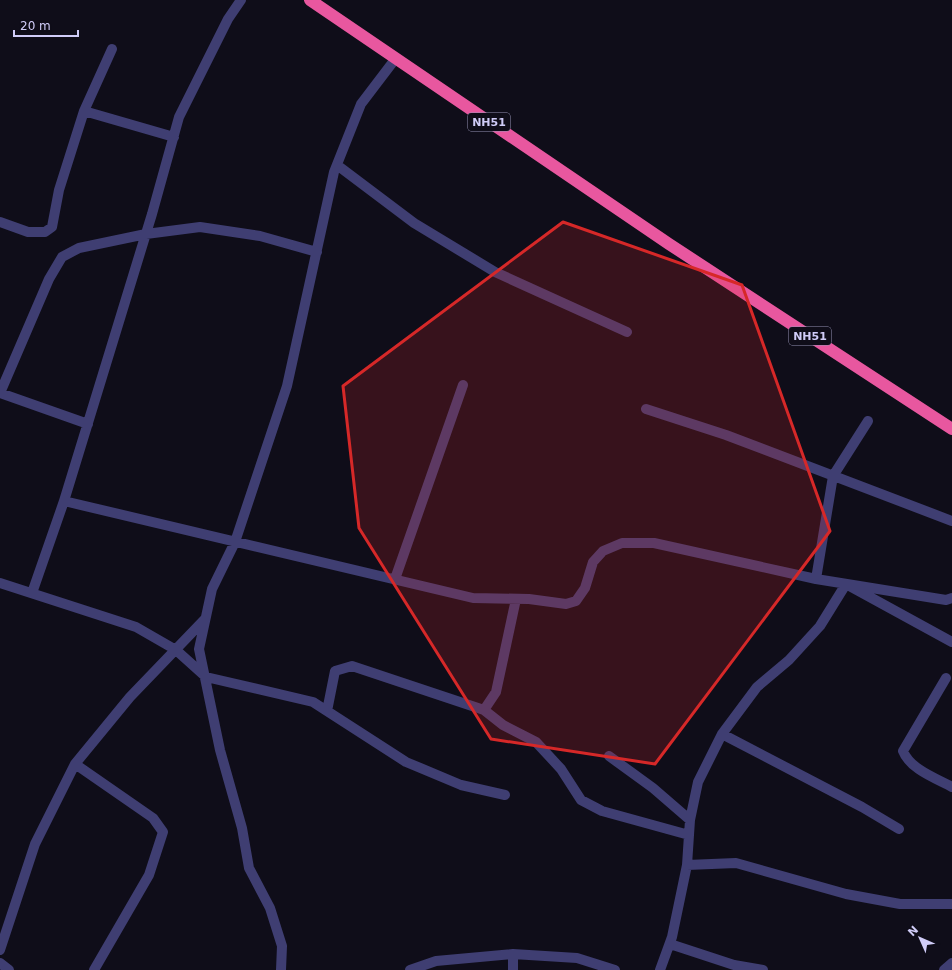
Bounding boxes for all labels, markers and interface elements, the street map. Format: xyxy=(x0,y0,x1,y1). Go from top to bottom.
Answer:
scale bar xyxy=(14,12,78,38)
text: 20 m xyxy=(20,19,51,33)
road number: NH51 xyxy=(468,113,510,131)
road number: NH51 xyxy=(789,327,831,345)
north arrow xyxy=(900,918,940,958)
text: N xyxy=(905,923,921,939)

